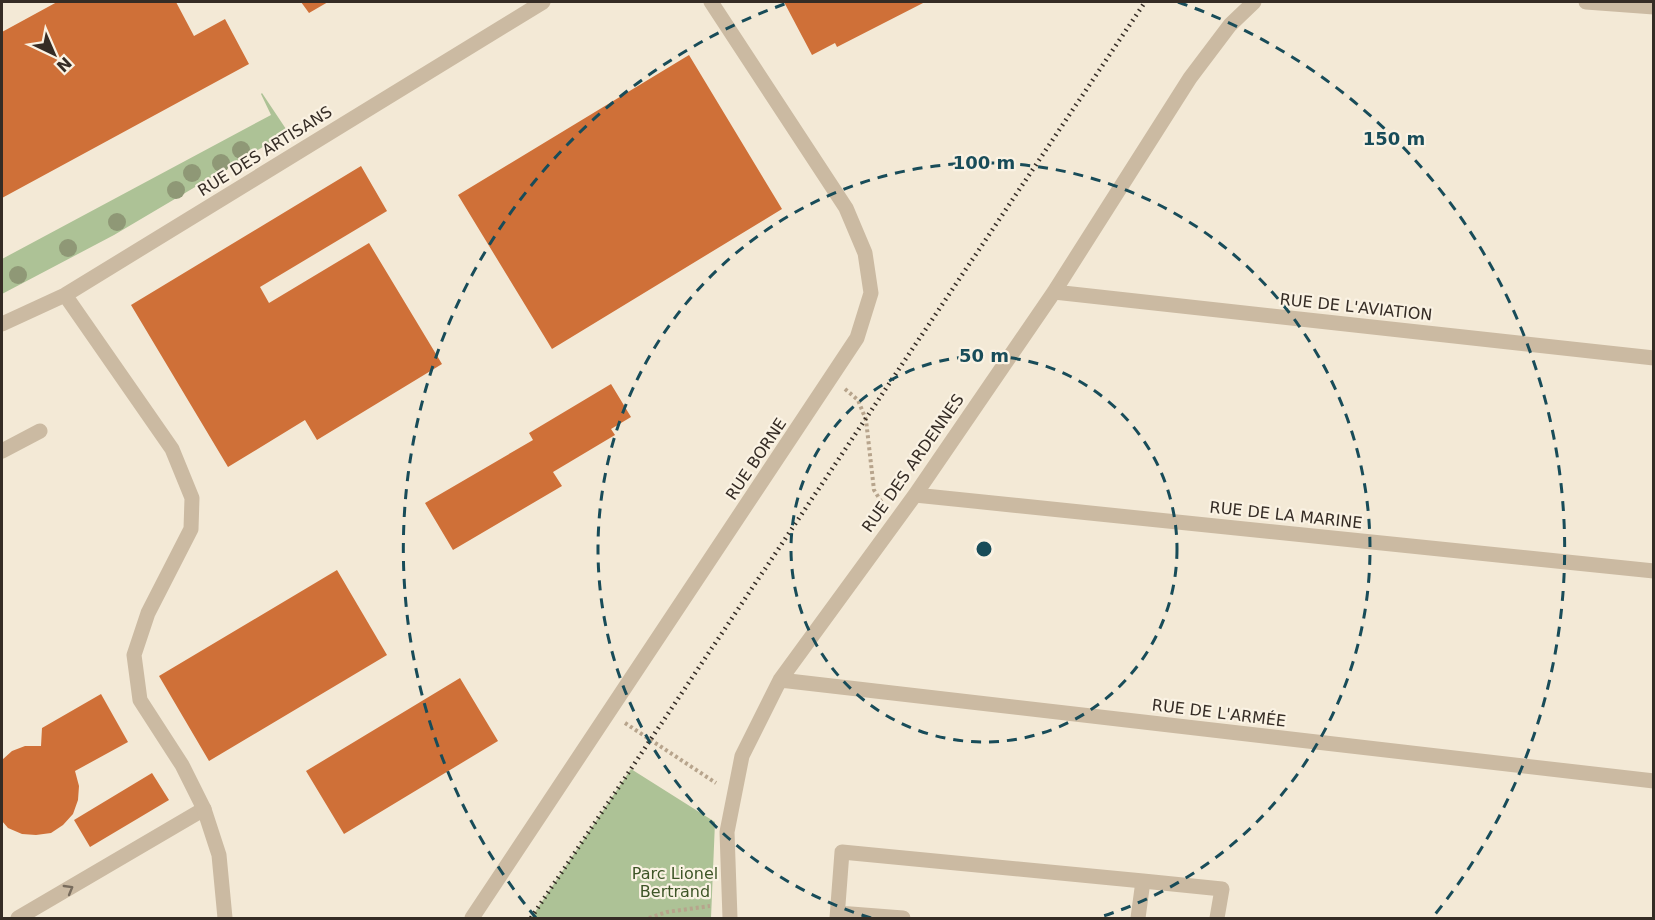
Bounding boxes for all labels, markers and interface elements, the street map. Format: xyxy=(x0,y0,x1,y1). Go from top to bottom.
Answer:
north arrow xyxy=(24,24,84,84)
text: N xyxy=(53,53,75,76)
street label: RUE DES ARTISANS xyxy=(194,102,336,200)
text: 150 m xyxy=(1363,128,1425,149)
text: 100 m xyxy=(953,152,1015,173)
street label: RUE DE L'AVIATION xyxy=(1279,290,1433,324)
text: 50 m xyxy=(959,345,1009,366)
street label: RUE DES ARDENNES xyxy=(858,390,968,536)
street label: RUE BORNE xyxy=(722,415,790,503)
street label: RUE DE LA MARINE xyxy=(1209,498,1363,532)
centre of rings xyxy=(974,539,994,559)
street label: RUE DE L'ARMÉE xyxy=(1151,695,1287,731)
park label: Parc Lionel Bertrand xyxy=(632,864,718,901)
one-way arrow xyxy=(63,884,73,896)

